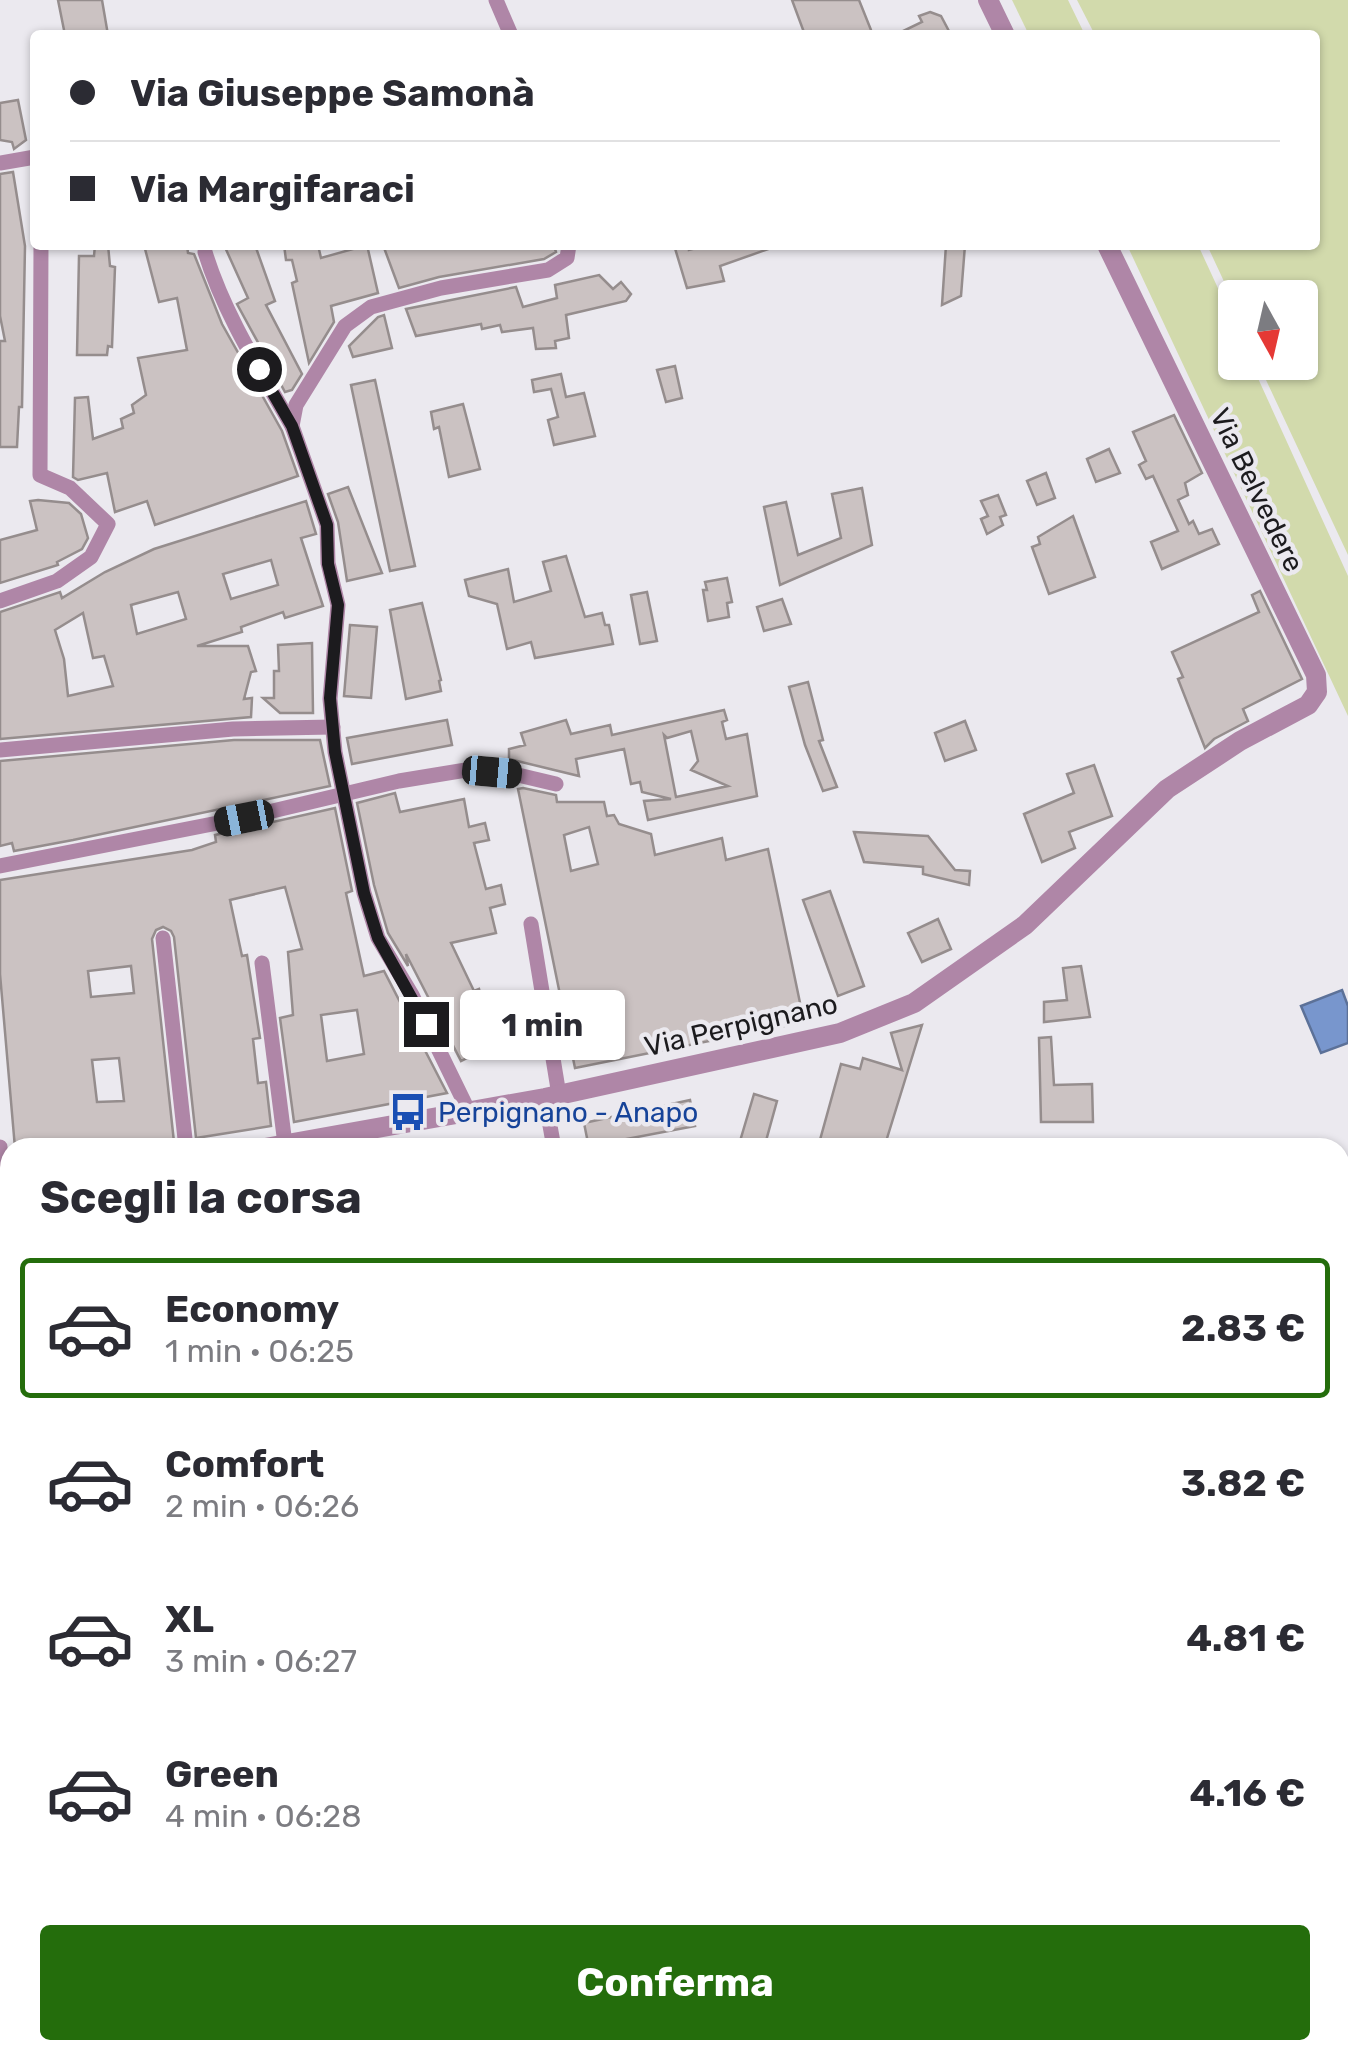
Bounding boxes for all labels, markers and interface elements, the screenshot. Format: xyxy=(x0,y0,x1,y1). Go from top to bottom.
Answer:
text: Via Giuseppe Samonà xyxy=(130,70,535,116)
text: Via Margifaraci xyxy=(130,166,415,212)
north arrow xyxy=(1218,280,1318,380)
map controls xyxy=(1218,280,1318,380)
route start xyxy=(237,347,282,392)
street label: Via Belvedere xyxy=(1203,403,1311,577)
car xyxy=(461,754,523,790)
car xyxy=(212,798,276,838)
street label: Via Perpignano xyxy=(641,987,841,1063)
callout: 1 min xyxy=(461,989,626,1059)
route end xyxy=(404,1002,449,1047)
text: 1 min xyxy=(502,1006,583,1044)
bus stop icon: Perpignano - Anapo xyxy=(387,1091,429,1133)
place label: Perpignano - Anapo xyxy=(438,1096,698,1129)
text: Scegli la corsa xyxy=(40,1171,362,1224)
icon: car xyxy=(45,1283,135,1373)
text: Economy xyxy=(165,1286,339,1332)
text: 2.83 € xyxy=(1181,1305,1305,1351)
text: 1 min · 06:25 xyxy=(165,1332,354,1370)
icon: car xyxy=(45,1438,135,1528)
text: Comfort xyxy=(165,1441,324,1487)
text: 3.82 € xyxy=(1181,1460,1305,1506)
text: 2 min · 06:26 xyxy=(165,1487,359,1525)
icon: car xyxy=(45,1593,135,1683)
text: XL xyxy=(165,1596,214,1642)
text: 4.81 € xyxy=(1186,1615,1305,1661)
text: 3 min · 06:27 xyxy=(165,1642,357,1680)
icon: car xyxy=(45,1748,135,1838)
text: Green xyxy=(165,1751,279,1797)
text: 4.16 € xyxy=(1189,1770,1305,1816)
text: 4 min · 06:28 xyxy=(165,1797,361,1835)
button: Conferma xyxy=(40,1925,1310,2040)

